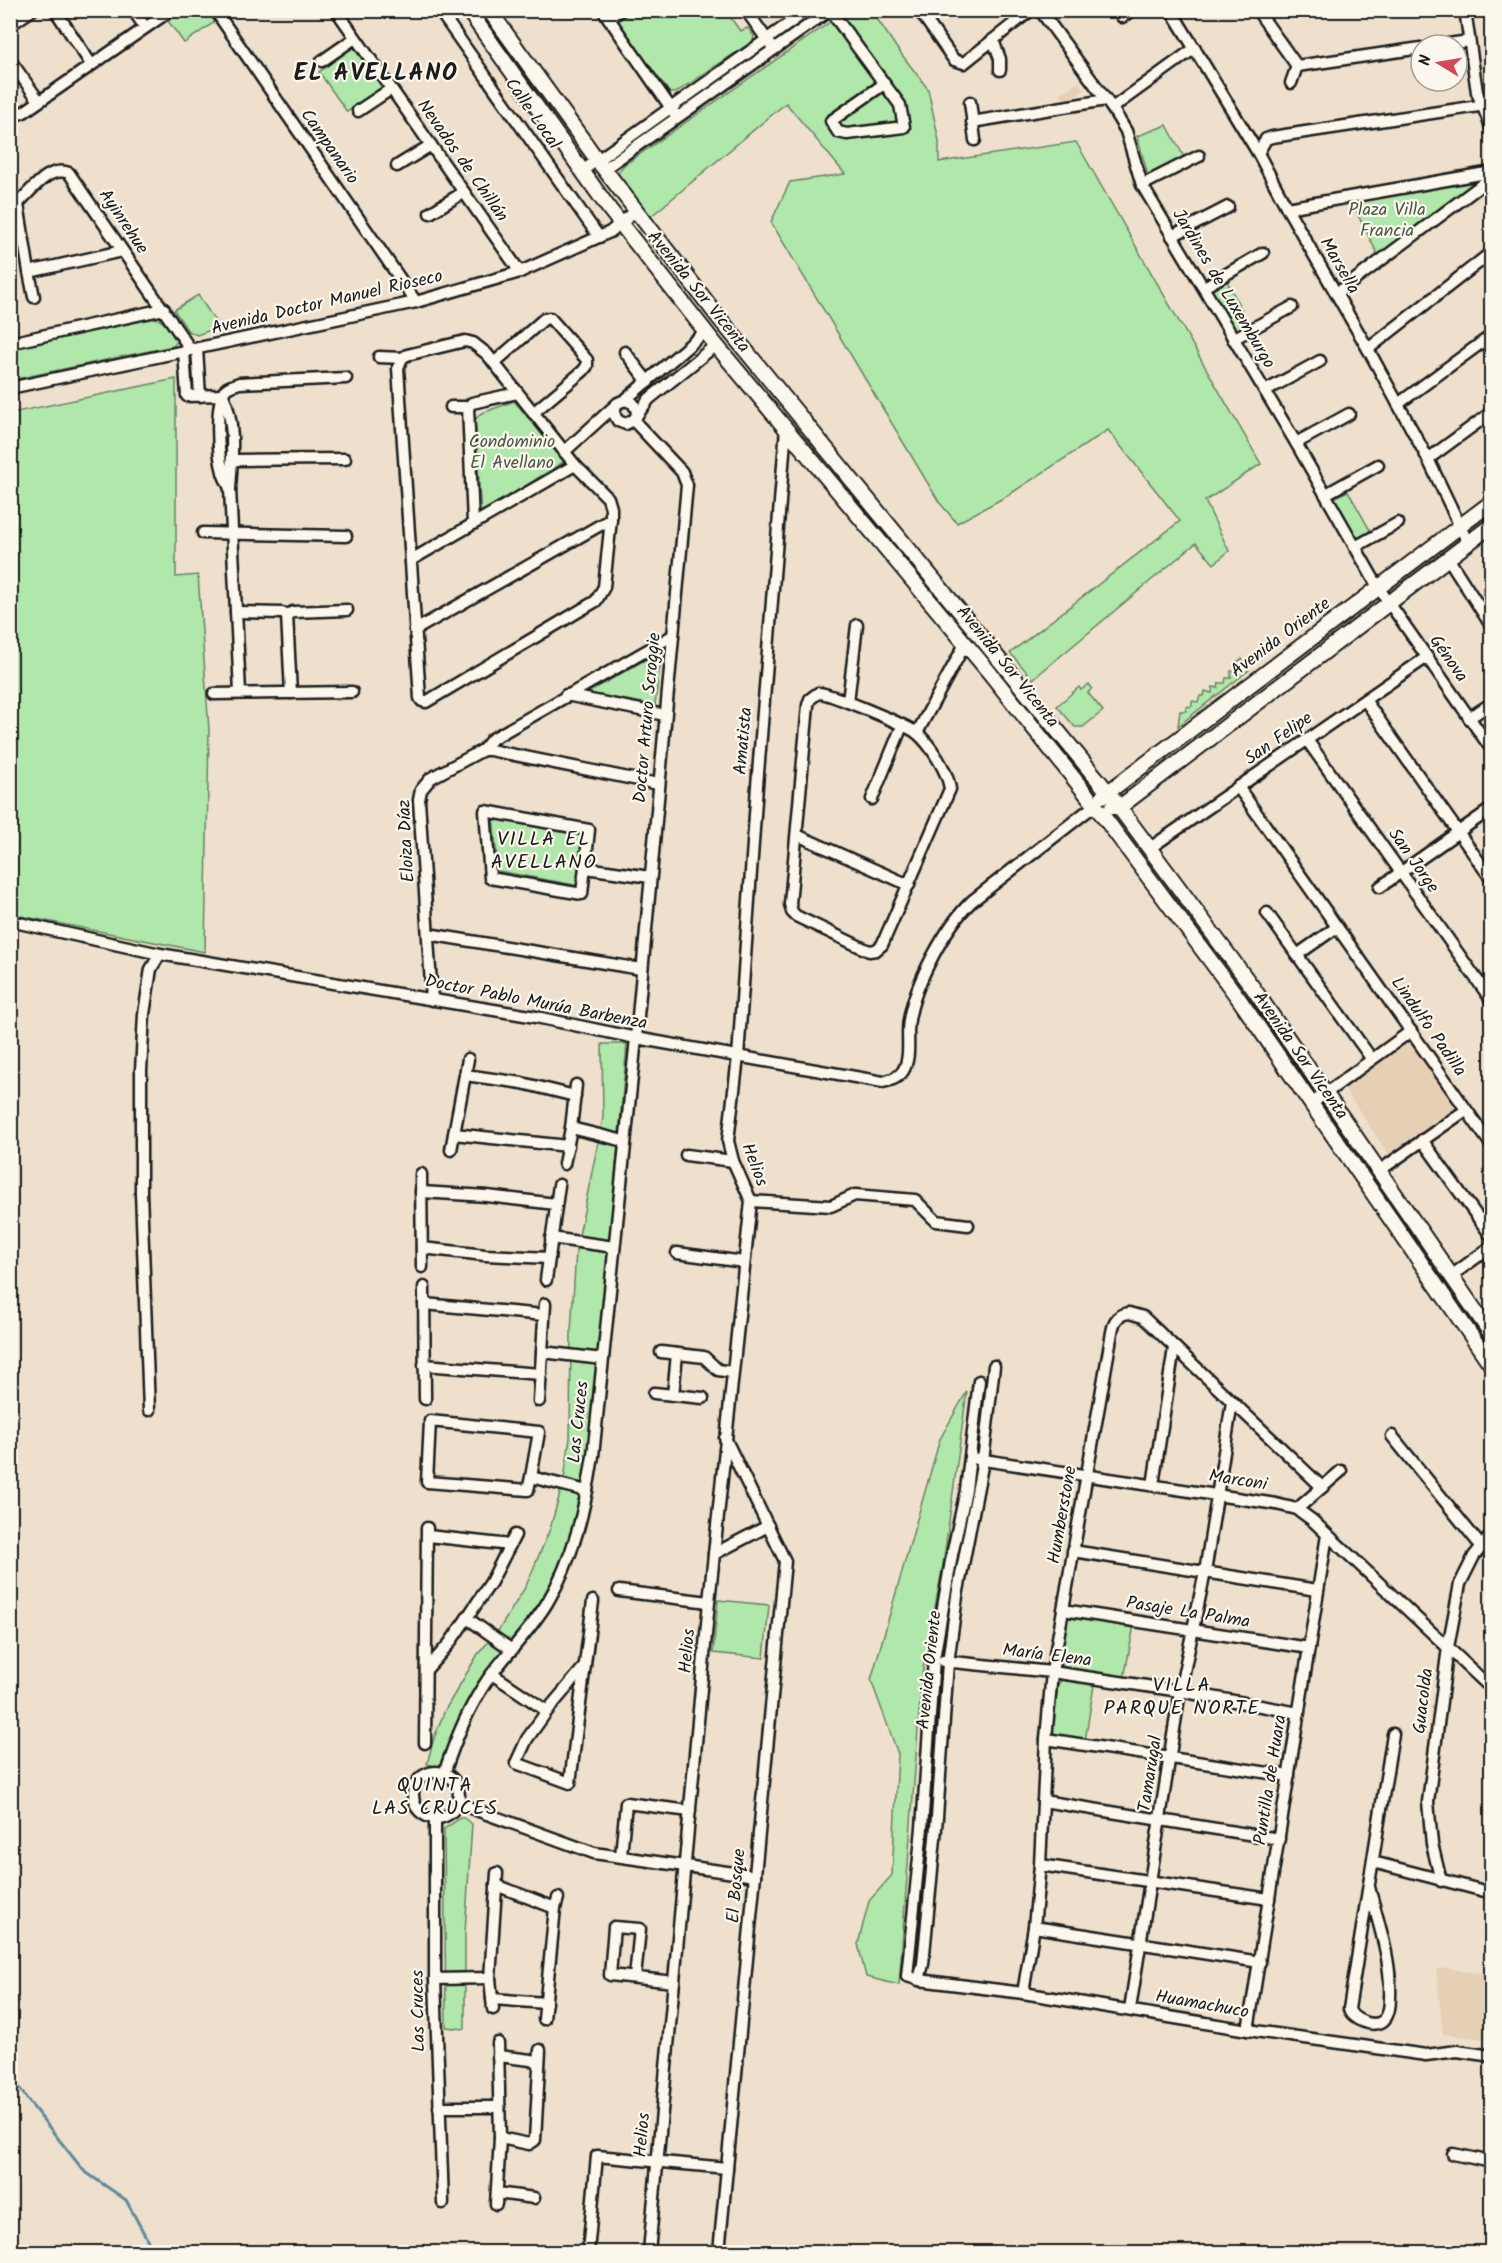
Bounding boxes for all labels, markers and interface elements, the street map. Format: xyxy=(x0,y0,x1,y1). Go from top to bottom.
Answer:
north arrow xyxy=(1409,33,1469,93)
text: N xyxy=(1413,53,1439,68)
district label: EL AVELLANO xyxy=(294,54,458,93)
street label: Calle Local xyxy=(497,72,568,156)
street label: Nevados de Chillán xyxy=(409,94,515,228)
street label: Campanario xyxy=(292,103,366,191)
street label: Ayinrehue xyxy=(90,183,156,261)
park label: Plaza Villa Francia xyxy=(1348,196,1426,246)
street label: Jardines de Luxemburgo xyxy=(1164,203,1282,375)
street label: Avenida Sor Vicenta xyxy=(639,224,757,360)
street label: Marsella xyxy=(1311,232,1367,300)
street label: Avenida Doctor Manuel Rioseco xyxy=(208,262,446,344)
park label: Condominio El Avellano xyxy=(469,428,555,478)
street label: Avenida Oriente xyxy=(1225,591,1337,685)
street label: Avenida Sor Vicenta xyxy=(948,599,1066,735)
street label: Génova xyxy=(1421,629,1475,689)
street label: Doctor Arturo Scroggie xyxy=(626,632,670,804)
street label: San Felipe xyxy=(1239,705,1319,773)
street label: Amatista xyxy=(727,706,761,776)
street label: Eloiza Díaz xyxy=(390,799,424,883)
street label: San Jorge xyxy=(1380,822,1446,900)
district label: VILLA EL AVELLANO xyxy=(491,824,597,879)
street label: Doctor Pablo Murúa Barbenza xyxy=(422,967,650,1039)
street label: Lindulfo Padilla xyxy=(1383,971,1473,1083)
street label: Avenida Sor Vicenta xyxy=(1245,986,1355,1126)
street label: Helios xyxy=(732,1139,776,1191)
street label: Las Cruces xyxy=(560,1379,598,1464)
street label: Marconi xyxy=(1207,1462,1270,1500)
street label: Humberstone xyxy=(1040,1464,1086,1566)
street label: Pasaje La Palma xyxy=(1124,1589,1252,1637)
street label: Avenida Oriente xyxy=(909,1609,951,1731)
street label: Helios xyxy=(672,1627,704,1675)
street label: María Elena xyxy=(1001,1636,1093,1676)
street label: Guacolda xyxy=(1406,1666,1442,1736)
district label: VILLA PARQUE NORTE xyxy=(1103,1670,1261,1725)
street label: Puntilla de Huara xyxy=(1246,1713,1296,1847)
street label: Tamarugal xyxy=(1131,1733,1171,1814)
district label: QUINTA LAS CRUCES xyxy=(372,1770,498,1825)
street label: El Bosque xyxy=(719,1848,755,1924)
street label: Las Cruces xyxy=(404,1969,434,2052)
street label: Huamachuco xyxy=(1153,1983,1251,2027)
street label: Helios xyxy=(627,2111,659,2159)

